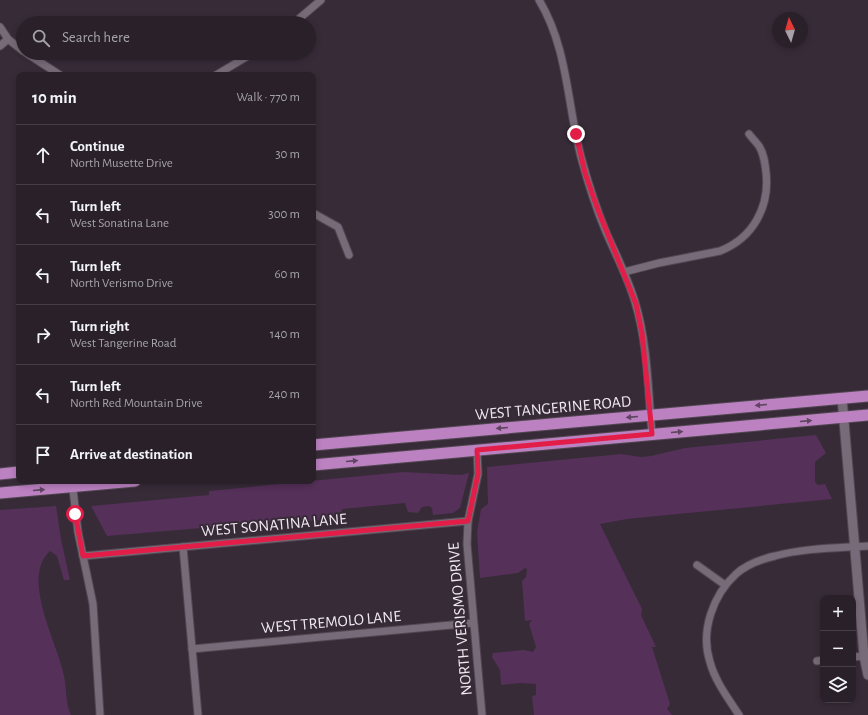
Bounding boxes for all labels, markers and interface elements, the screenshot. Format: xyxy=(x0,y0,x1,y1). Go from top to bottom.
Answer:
north arrow xyxy=(772,12,808,48)
search box xyxy=(16,16,316,60)
icon: search xyxy=(30,27,52,49)
text: Search here xyxy=(62,30,130,45)
text: 10 min xyxy=(32,89,77,106)
text: Walk · 770 m xyxy=(236,91,300,104)
route end xyxy=(567,125,585,143)
text: Continue xyxy=(70,139,125,154)
icon: ahead xyxy=(32,144,54,166)
text: 30 m xyxy=(275,148,300,161)
text: North Musette Drive xyxy=(70,157,173,170)
text: Turn left xyxy=(70,199,121,214)
icon: left xyxy=(32,204,54,226)
text: 300 m xyxy=(268,208,300,221)
text: West Sonatina Lane xyxy=(70,217,169,230)
text: Turn left xyxy=(70,259,121,274)
icon: left xyxy=(32,264,54,286)
text: 60 m xyxy=(274,268,300,281)
text: North Verismo Drive xyxy=(70,277,173,290)
text: Turn right xyxy=(70,319,129,334)
icon: right xyxy=(32,324,54,346)
text: 140 m xyxy=(270,328,300,341)
text: West Tangerine Road xyxy=(70,337,177,350)
text: Turn left xyxy=(70,379,121,394)
icon: left xyxy=(32,384,54,406)
text: 240 m xyxy=(268,388,300,401)
street label: WEST TANGERINE ROAD xyxy=(474,393,632,423)
text: North Red Mountain Drive xyxy=(70,397,203,410)
one-way arrow xyxy=(755,402,767,409)
one-way arrow xyxy=(626,413,638,420)
one-way arrow xyxy=(800,417,812,424)
one-way arrow xyxy=(496,425,508,432)
one-way arrow xyxy=(671,428,683,435)
icon: arrive xyxy=(32,444,54,466)
text: Arrive at destination xyxy=(70,447,193,462)
one-way arrow xyxy=(346,458,358,464)
one-way arrow xyxy=(33,486,45,493)
route start xyxy=(66,505,84,523)
street label: WEST SONATINA LANE xyxy=(200,511,348,539)
street label: NORTH VERISMO DRIVE xyxy=(445,542,475,696)
map controls xyxy=(820,595,856,703)
button: + xyxy=(820,595,856,631)
street label: WEST TREMOLO LANE xyxy=(260,608,402,636)
button: − xyxy=(820,631,856,667)
button: layers xyxy=(820,667,856,703)

